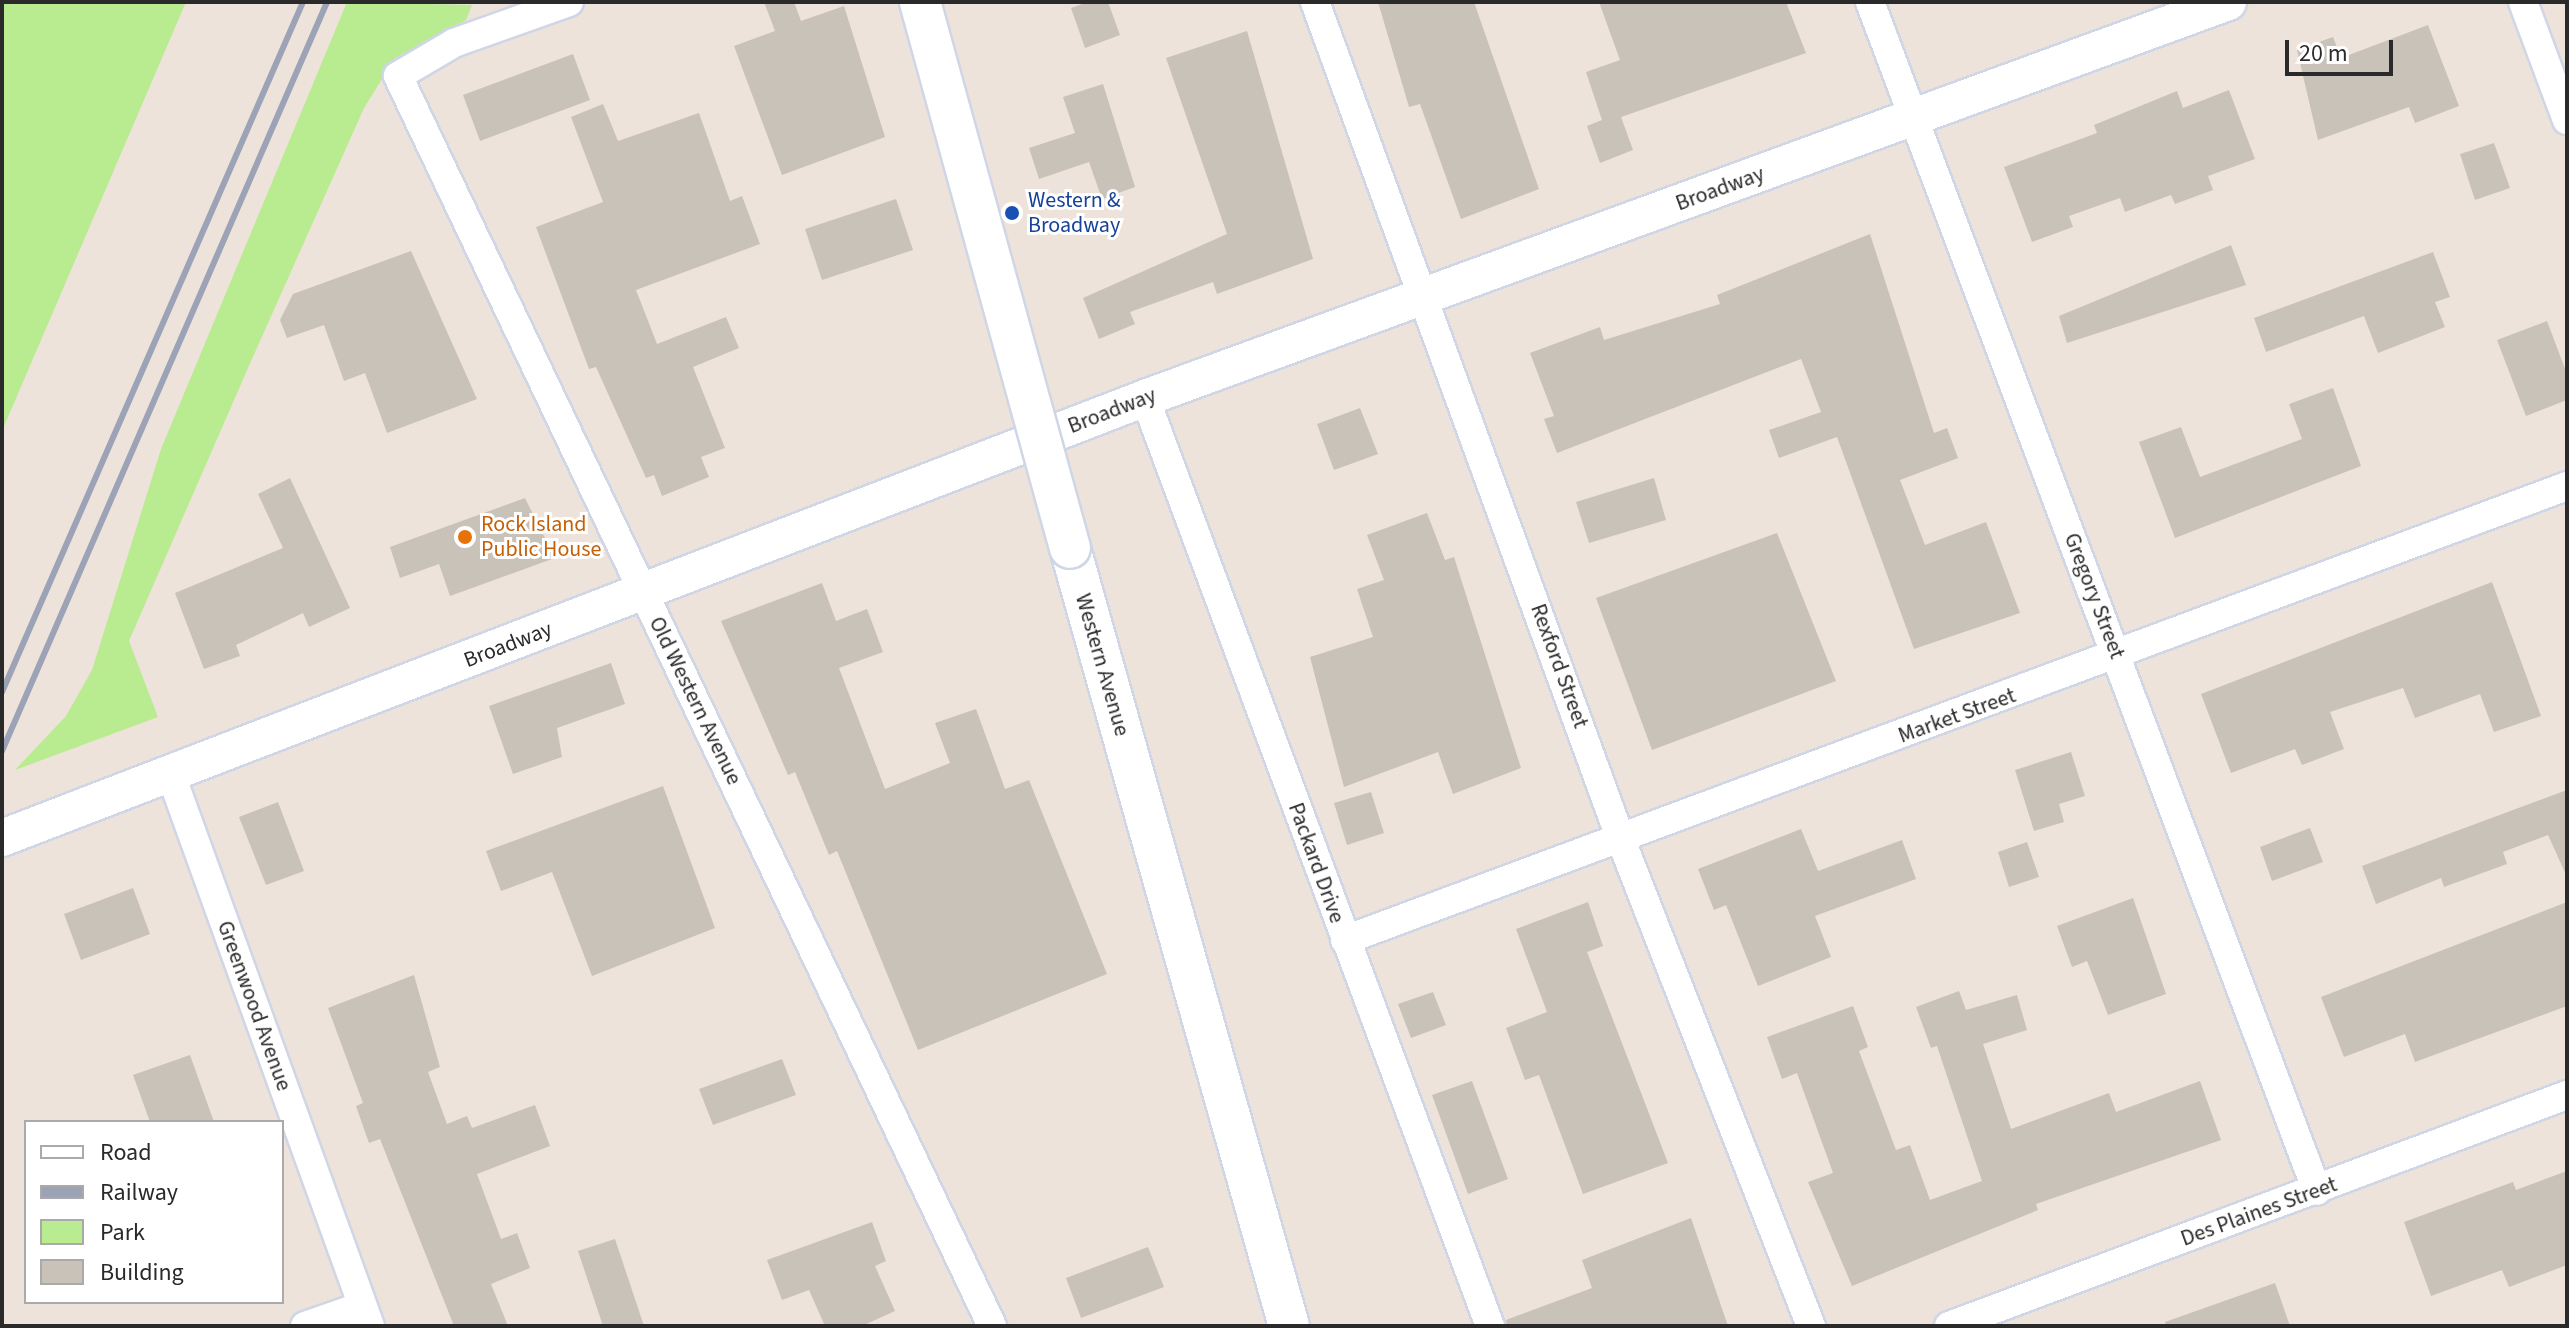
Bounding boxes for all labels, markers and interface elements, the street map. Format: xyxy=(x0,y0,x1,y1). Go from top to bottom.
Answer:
scale bar xyxy=(2289,24,2397,74)
text: 20 m xyxy=(2299,36,2348,71)
street label: Broadway xyxy=(1672,161,1768,217)
place label: Western & Broadway xyxy=(1028,187,1120,238)
marker: Western & Broadway xyxy=(1003,204,1021,222)
street label: Broadway xyxy=(1064,382,1160,440)
place label: Rock Island Public House xyxy=(481,511,601,562)
marker: Rock Island Public House xyxy=(456,528,474,546)
street label: Gregory Street xyxy=(2058,529,2130,663)
street label: Western Avenue xyxy=(1069,591,1135,739)
street label: Rexford Street xyxy=(1524,600,1594,732)
street label: Old Western Avenue xyxy=(643,613,747,789)
street label: Broadway xyxy=(460,616,556,674)
street label: Market Street xyxy=(1895,683,2019,749)
street label: Packard Drive xyxy=(1282,799,1350,927)
street label: Greenwood Avenue xyxy=(211,917,297,1095)
legend xyxy=(24,1120,284,1304)
text: Road xyxy=(100,1135,152,1170)
street label: Des Plaines Street xyxy=(2177,1171,2341,1253)
text: Railway xyxy=(100,1175,178,1210)
text: Park xyxy=(100,1215,145,1250)
text: Building xyxy=(100,1255,184,1290)

